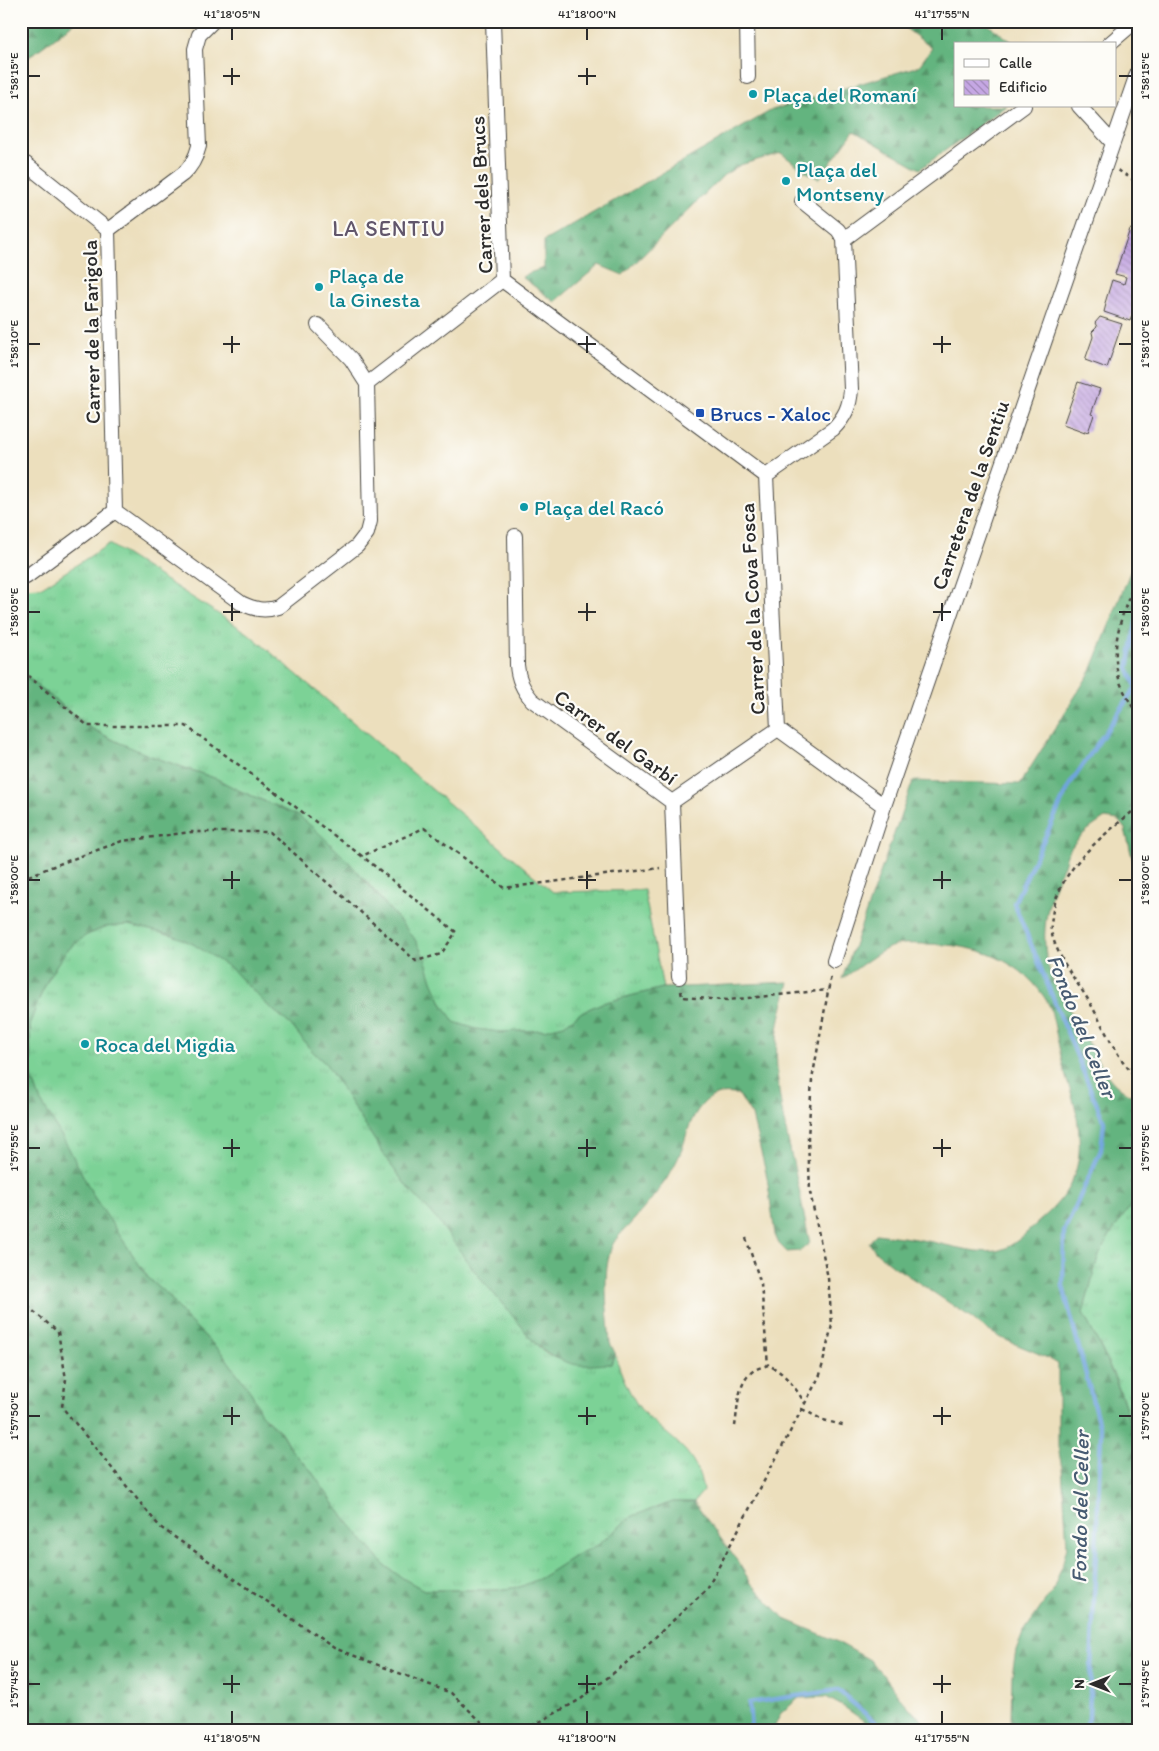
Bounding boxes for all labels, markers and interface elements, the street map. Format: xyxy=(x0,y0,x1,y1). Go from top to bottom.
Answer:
text: 41°18'05"N xyxy=(204,7,260,21)
text: 41°18'00"N xyxy=(558,7,616,21)
text: 41°17'55"N xyxy=(914,7,970,21)
legend xyxy=(954,42,1116,108)
text: 1°58'15"E xyxy=(7,52,21,100)
text: 1°58'15"E xyxy=(1138,52,1152,100)
text: Calle xyxy=(999,54,1032,72)
text: Edificio xyxy=(999,78,1047,96)
place label: Plaça del Romaní xyxy=(763,82,917,107)
marker: Plaça del Romaní xyxy=(747,88,759,100)
street label: Carrer dels Brucs xyxy=(464,115,498,275)
place label: Plaça del Montseny xyxy=(796,157,884,206)
marker: Plaça del Montseny xyxy=(780,175,792,187)
district label: LA SENTIU xyxy=(332,215,446,242)
street label: Carrer de la Farigola xyxy=(77,240,105,424)
place label: Plaça de la Ginesta xyxy=(329,263,420,312)
marker: Plaça de la Ginesta xyxy=(313,281,325,293)
text: 1°58'10"E xyxy=(7,320,21,368)
text: 1°58'10"E xyxy=(1138,320,1152,368)
street label: Carretera de la Sentiu xyxy=(926,397,1014,593)
place label: Brucs - Xaloc xyxy=(710,401,831,426)
marker: Brucs - Xaloc xyxy=(694,407,706,419)
place label: Plaça del Racó xyxy=(534,495,664,520)
marker: Plaça del Racó xyxy=(518,501,530,513)
street label: Carrer de la Cova Fosca xyxy=(734,502,770,716)
text: 1°58'05"E xyxy=(7,587,21,636)
text: 1°58'05"E xyxy=(1138,587,1152,636)
street label: Carrer del Garbí xyxy=(550,684,683,790)
text: 1°58'00"E xyxy=(7,855,21,905)
text: 1°58'00"E xyxy=(1138,855,1152,905)
water label: Fondo del Celler xyxy=(1041,950,1124,1104)
place label: Roca del Migdia xyxy=(95,1032,236,1057)
marker: Roca del Migdia xyxy=(79,1038,91,1050)
text: 1°57'55"E xyxy=(7,1124,21,1172)
text: 1°57'55"E xyxy=(1138,1124,1152,1172)
text: 1°57'50"E xyxy=(7,1391,21,1440)
text: 1°57'50"E xyxy=(1138,1391,1152,1440)
water label: Fondo del Celler xyxy=(1065,1428,1095,1583)
north arrow xyxy=(1066,1658,1116,1708)
text: 1°57'45"E xyxy=(7,1660,21,1708)
text: 1°57'45"E xyxy=(1138,1660,1152,1708)
text: N xyxy=(1071,1679,1088,1689)
text: 41°18'05"N xyxy=(204,1731,260,1745)
text: 41°18'00"N xyxy=(558,1731,616,1745)
text: 41°17'55"N xyxy=(914,1731,970,1745)

